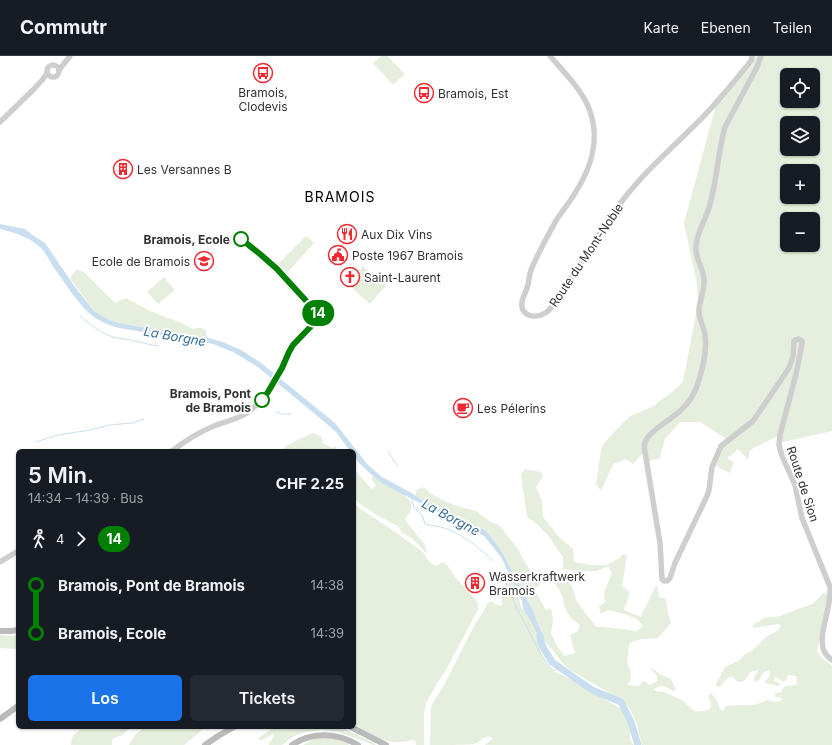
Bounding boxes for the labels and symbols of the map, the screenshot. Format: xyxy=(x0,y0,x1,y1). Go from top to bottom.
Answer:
bus stop icon: Bramois, Clodevis xyxy=(252,62,274,84)
bus stop icon: Bramois, Est xyxy=(413,82,435,104)
place label: Bramois, Clodevis xyxy=(238,85,288,114)
place label: Bramois, Est xyxy=(438,86,508,101)
building icon: Les Versannes B xyxy=(112,158,134,180)
place label: Les Versannes B xyxy=(137,162,232,177)
district label: BRAMOIS xyxy=(305,188,375,205)
street label: Route du Mont-Noble xyxy=(546,200,626,310)
restaurant icon: Aux Dix Vins xyxy=(336,223,358,245)
place label: Aux Dix Vins xyxy=(361,227,432,242)
marker: Bramois, Ecole xyxy=(233,231,249,247)
place label: Bramois, Ecole xyxy=(143,232,230,247)
public building icon: Poste 1967 Bramois xyxy=(327,244,349,266)
place label: Poste 1967 Bramois xyxy=(352,248,463,263)
school or university icon: Ecole de Bramois xyxy=(193,250,215,272)
place label: Ecole de Bramois xyxy=(92,254,190,269)
church icon: Saint-Laurent xyxy=(339,266,361,288)
place label: Saint-Laurent xyxy=(364,270,441,285)
line badge: 14 xyxy=(300,300,336,326)
water label: La Borgne xyxy=(143,323,207,349)
place label: Bramois, Pont de Bramois xyxy=(170,386,252,415)
marker: Bramois, Pont de Bramois xyxy=(254,392,270,408)
cafe icon: Les Pélerins xyxy=(452,397,474,419)
place label: Les Pélerins xyxy=(477,401,546,416)
street label: Route de Sion xyxy=(784,444,822,524)
water label: La Borgne xyxy=(419,495,483,539)
place label: Wasserkraftwerk Bramois xyxy=(489,569,586,598)
building icon: Wasserkraftwerk Bramois xyxy=(464,572,486,594)

